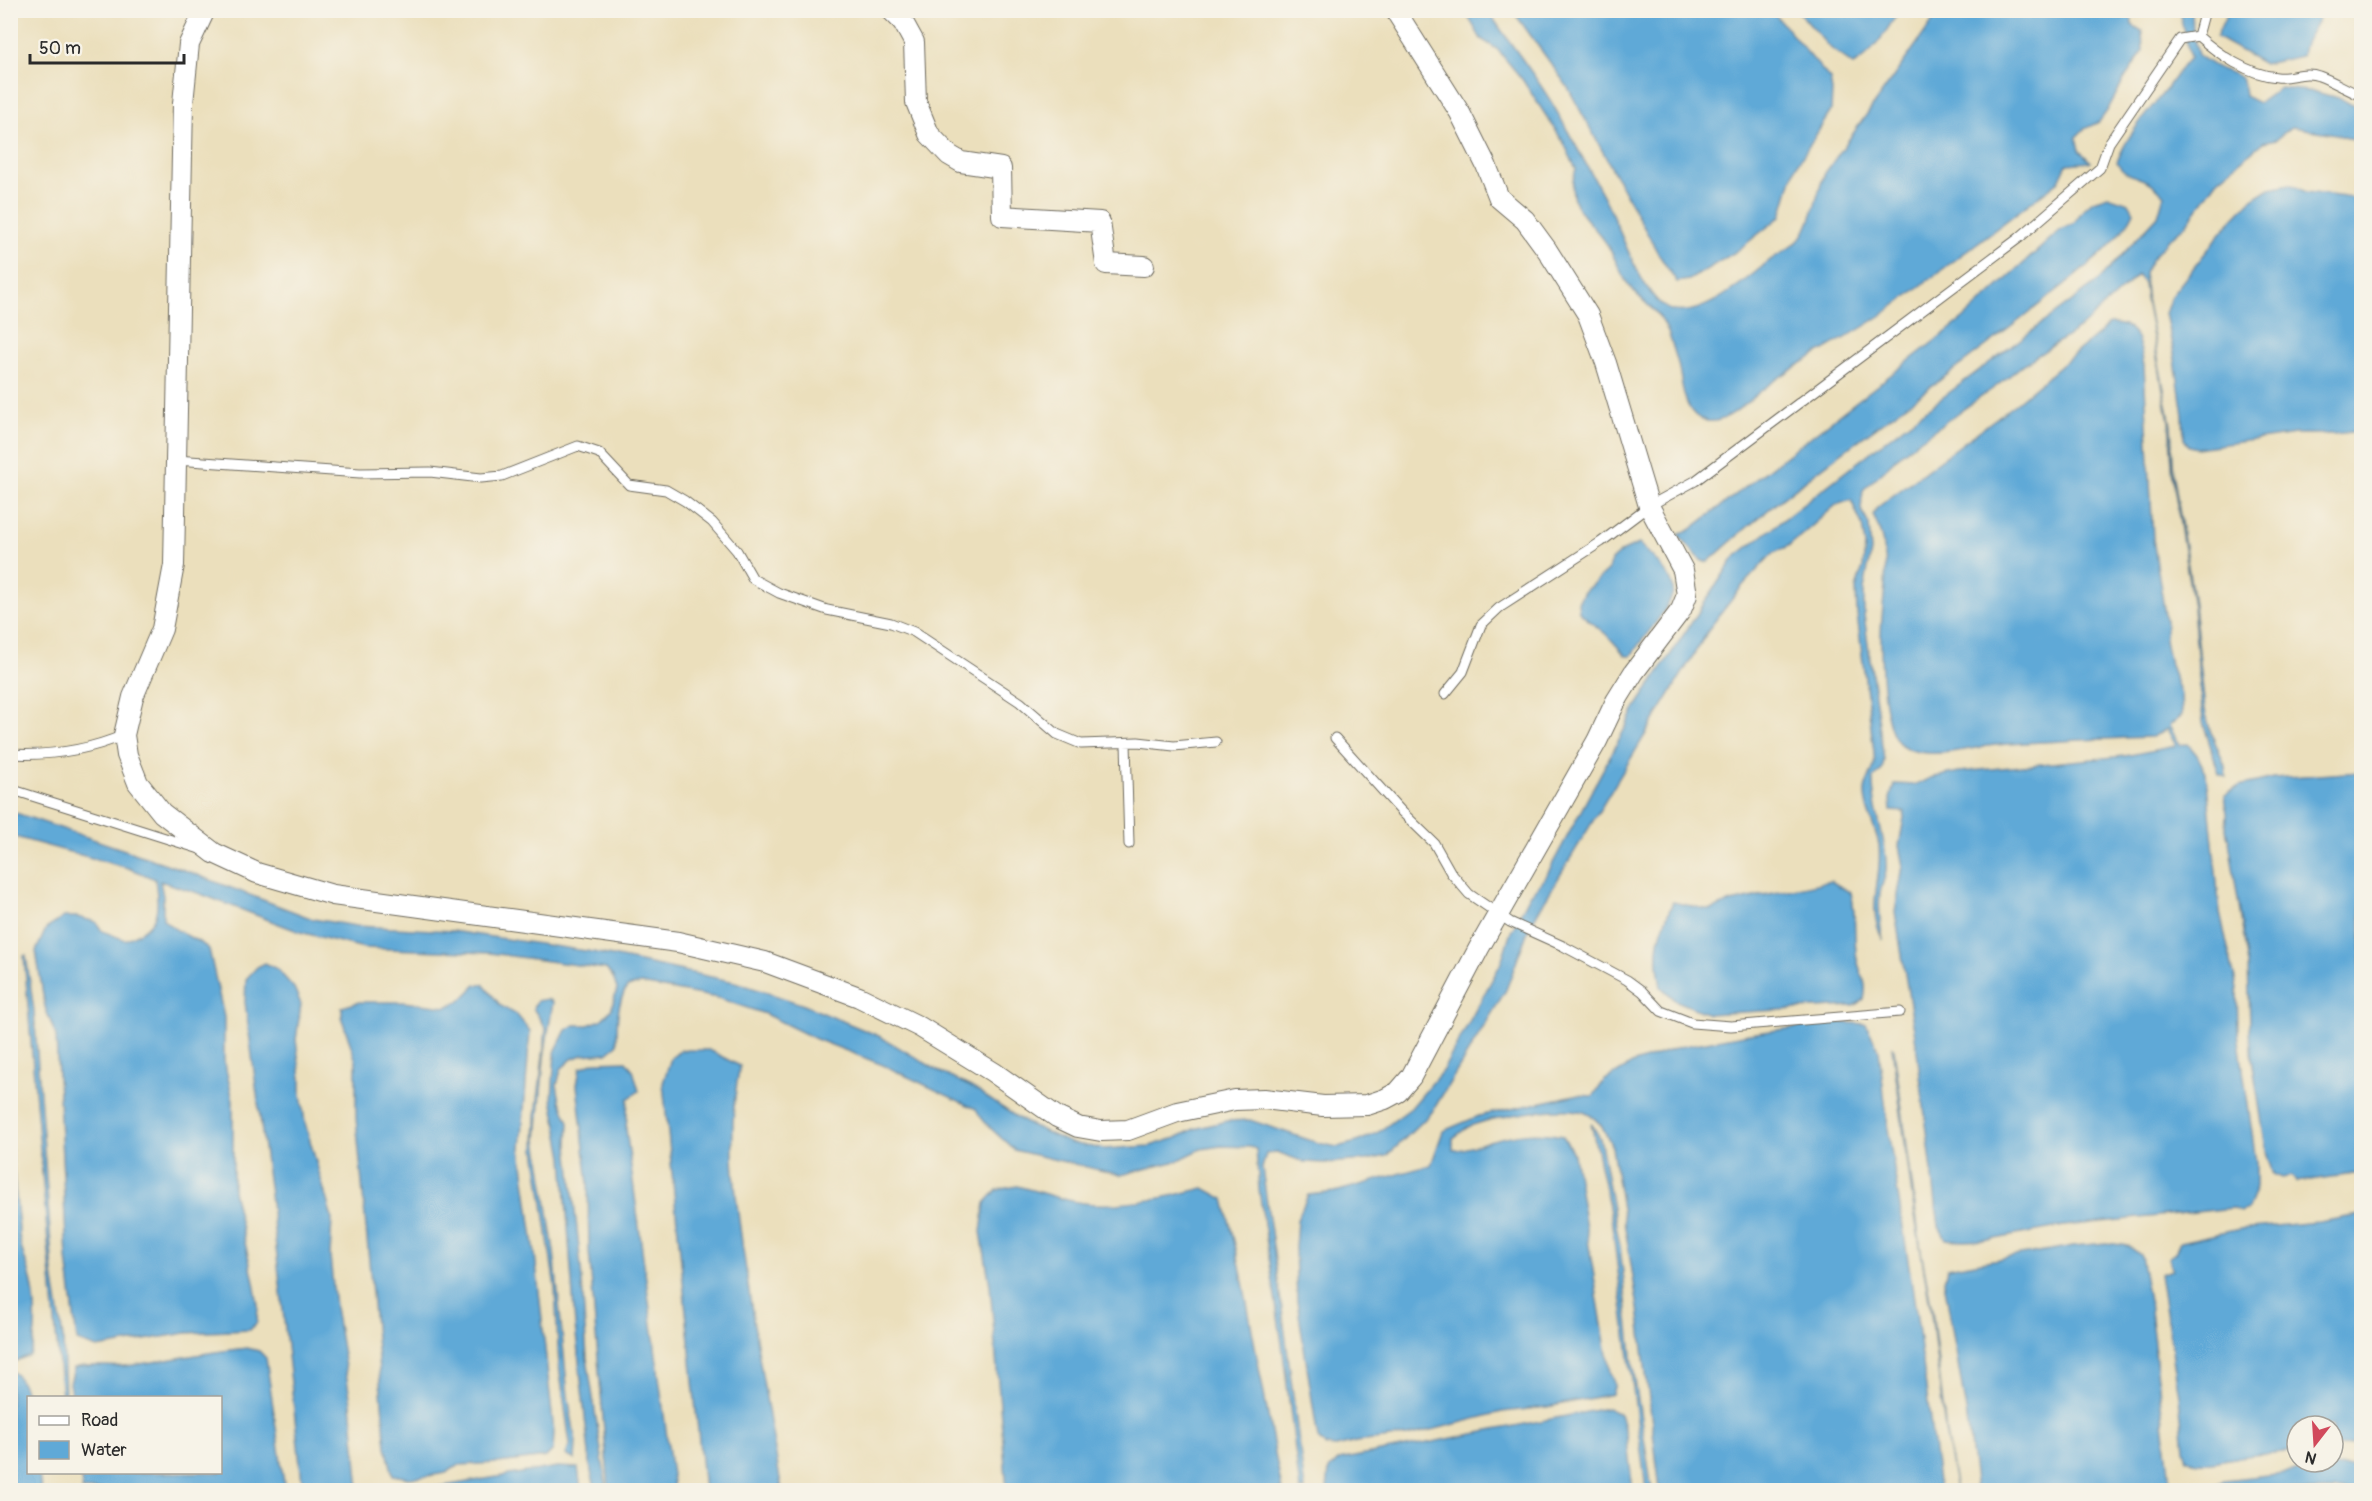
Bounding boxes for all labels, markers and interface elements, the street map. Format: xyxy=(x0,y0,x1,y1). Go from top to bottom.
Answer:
scale bar xyxy=(30,27,184,65)
text: 50 m xyxy=(39,37,81,60)
legend xyxy=(27,1396,222,1474)
text: Road xyxy=(81,1409,118,1432)
north arrow xyxy=(2285,1414,2345,1474)
text: Water xyxy=(81,1439,127,1462)
text: N xyxy=(2303,1446,2319,1469)

